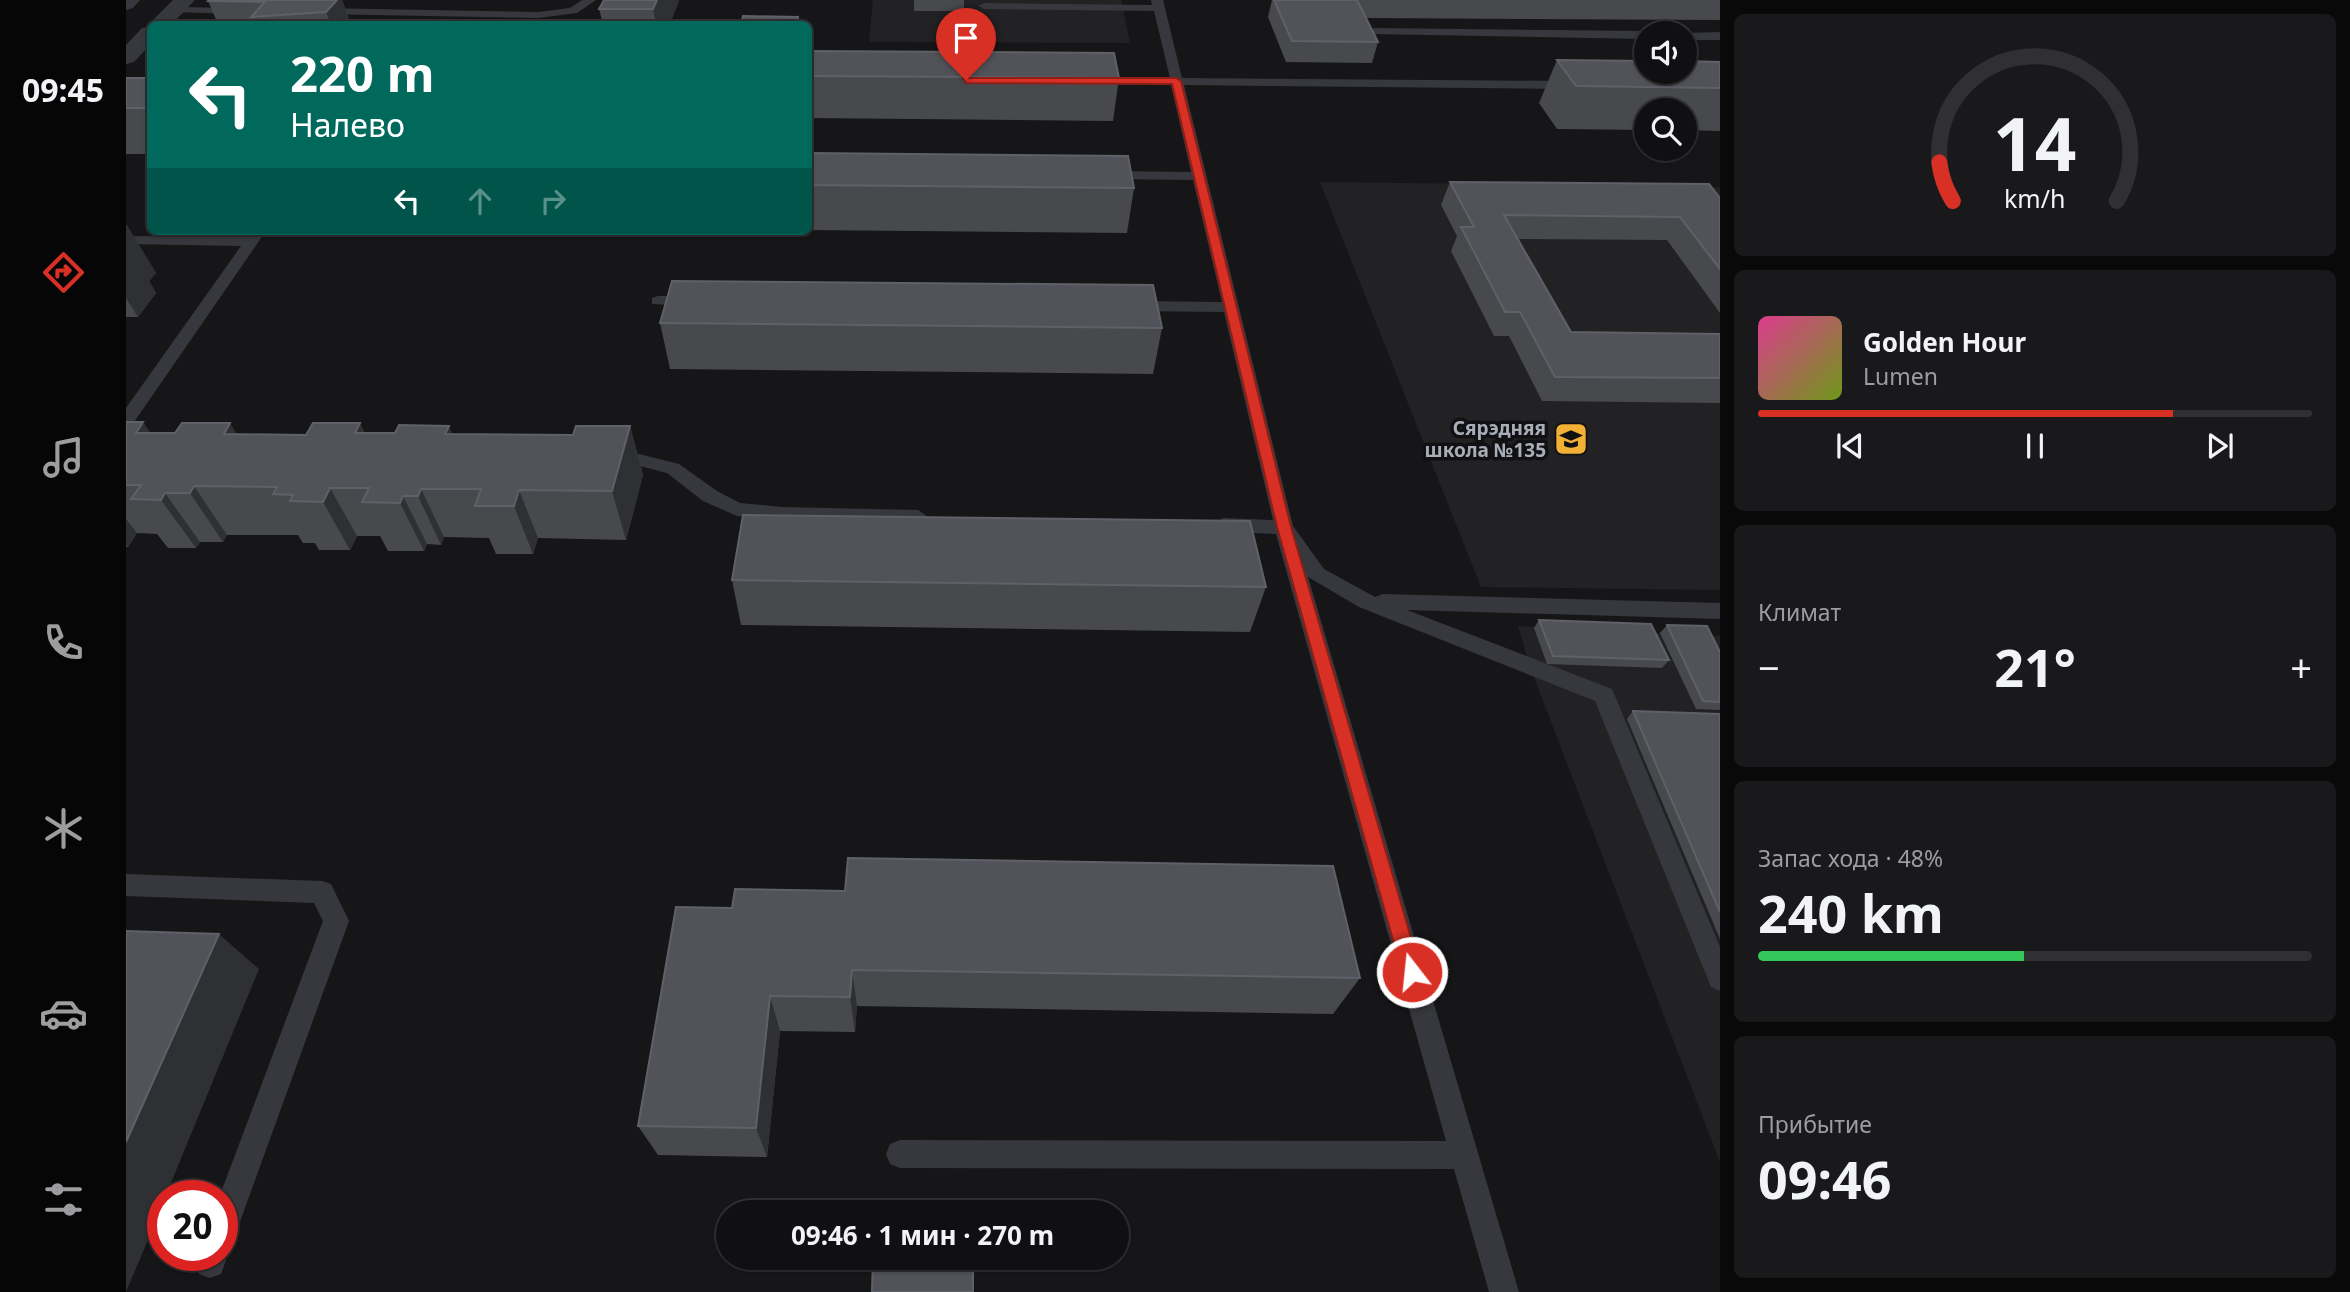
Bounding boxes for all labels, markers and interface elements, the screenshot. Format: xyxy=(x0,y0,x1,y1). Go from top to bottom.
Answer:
pin xyxy=(936,8,996,80)
icon: arrive xyxy=(947,19,985,57)
map controls xyxy=(1634,21,1697,161)
button: sound xyxy=(1634,21,1697,84)
text: 220 m xyxy=(290,40,435,106)
icon: left xyxy=(175,49,266,140)
text: 09:45 xyxy=(22,68,104,111)
text: 14 xyxy=(1993,93,2077,192)
button: search xyxy=(1634,98,1697,161)
text: Налево xyxy=(290,103,405,146)
text: km/h xyxy=(2004,181,2066,215)
icon: left xyxy=(388,182,426,220)
icon: ahead xyxy=(461,182,499,220)
icon: right xyxy=(534,182,572,220)
icon: directions xyxy=(39,248,88,297)
text: Golden Hour xyxy=(1863,324,2026,360)
text: Lumen xyxy=(1863,360,1938,392)
place label: Сярэдняя школа №135 xyxy=(1425,415,1546,463)
school or university icon: Сярэдняя школа №135 xyxy=(1552,420,1590,458)
icon: previous xyxy=(1831,427,1869,465)
icon: pause xyxy=(2016,427,2054,465)
icon: next xyxy=(2201,427,2239,465)
icon: music xyxy=(39,433,88,482)
text: Климат xyxy=(1758,596,1841,628)
icon: phone xyxy=(39,618,88,667)
text: 21° xyxy=(1994,631,2076,702)
text: − xyxy=(1758,641,1780,693)
text: + xyxy=(2290,641,2312,693)
icon: climate xyxy=(39,804,88,853)
text: Запас хода · 48% xyxy=(1758,842,1943,874)
text: 240 km xyxy=(1758,877,1944,948)
position arrow xyxy=(1375,935,1449,1009)
icon: car xyxy=(39,989,88,1038)
text: Прибытие xyxy=(1758,1108,1872,1140)
text: 09:46 xyxy=(1758,1143,1892,1214)
icon: filters xyxy=(39,1175,88,1224)
speed limit sign: 20 xyxy=(147,1180,238,1271)
text: 09:46 · 1 мин · 270 m xyxy=(791,1217,1054,1253)

